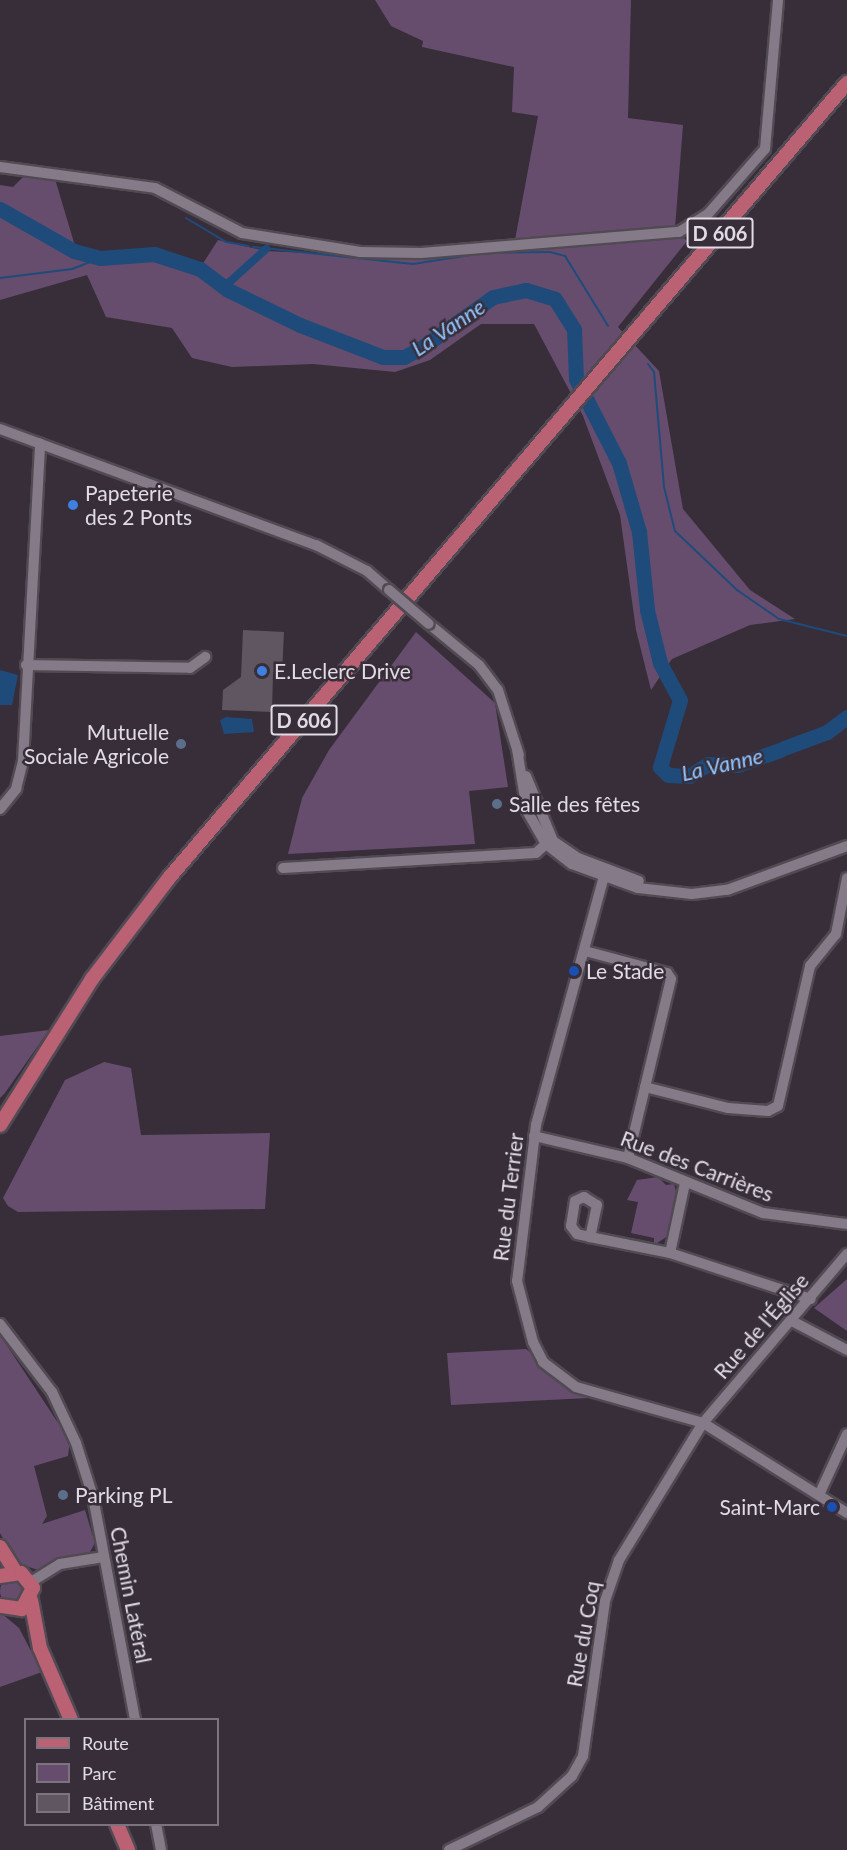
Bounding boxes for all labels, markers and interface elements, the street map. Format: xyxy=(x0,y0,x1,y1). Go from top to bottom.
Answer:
road number: D 606 xyxy=(686,216,754,250)
water label: La Vanne xyxy=(406,293,490,361)
place label: Papeterie des 2 Ponts xyxy=(85,480,192,530)
marker: Papeterie des 2 Ponts xyxy=(66,498,80,512)
place label: E.Leclerc Drive xyxy=(274,658,411,684)
marker: E.Leclerc Drive xyxy=(255,664,269,678)
road number: D 606 xyxy=(270,703,338,737)
place label: Mutuelle Sociale Agricole xyxy=(23,719,169,769)
marker: Mutuelle Sociale Agricole xyxy=(174,737,188,751)
water label: La Vanne xyxy=(678,742,766,786)
place label: Salle des fêtes xyxy=(509,791,640,817)
marker: Salle des fêtes xyxy=(490,797,504,811)
place label: Le Stade xyxy=(586,958,664,984)
marker: Le Stade xyxy=(567,964,581,978)
street label: Rue des Carrières xyxy=(617,1125,777,1207)
street label: Rue du Terrier xyxy=(488,1131,528,1263)
street label: Rue de l'Église xyxy=(708,1268,814,1384)
place label: Parking PL xyxy=(75,1482,172,1508)
marker: Parking PL xyxy=(56,1488,70,1502)
place label: Saint-Marc xyxy=(720,1494,820,1520)
marker: Saint-Marc xyxy=(825,1500,839,1514)
street label: Chemin Latéral xyxy=(105,1524,157,1666)
street label: Rue du Coq xyxy=(561,1579,605,1689)
legend xyxy=(24,1718,219,1826)
text: Route xyxy=(82,1732,129,1754)
text: Parc xyxy=(82,1762,116,1784)
text: Bâtiment xyxy=(82,1792,154,1814)

